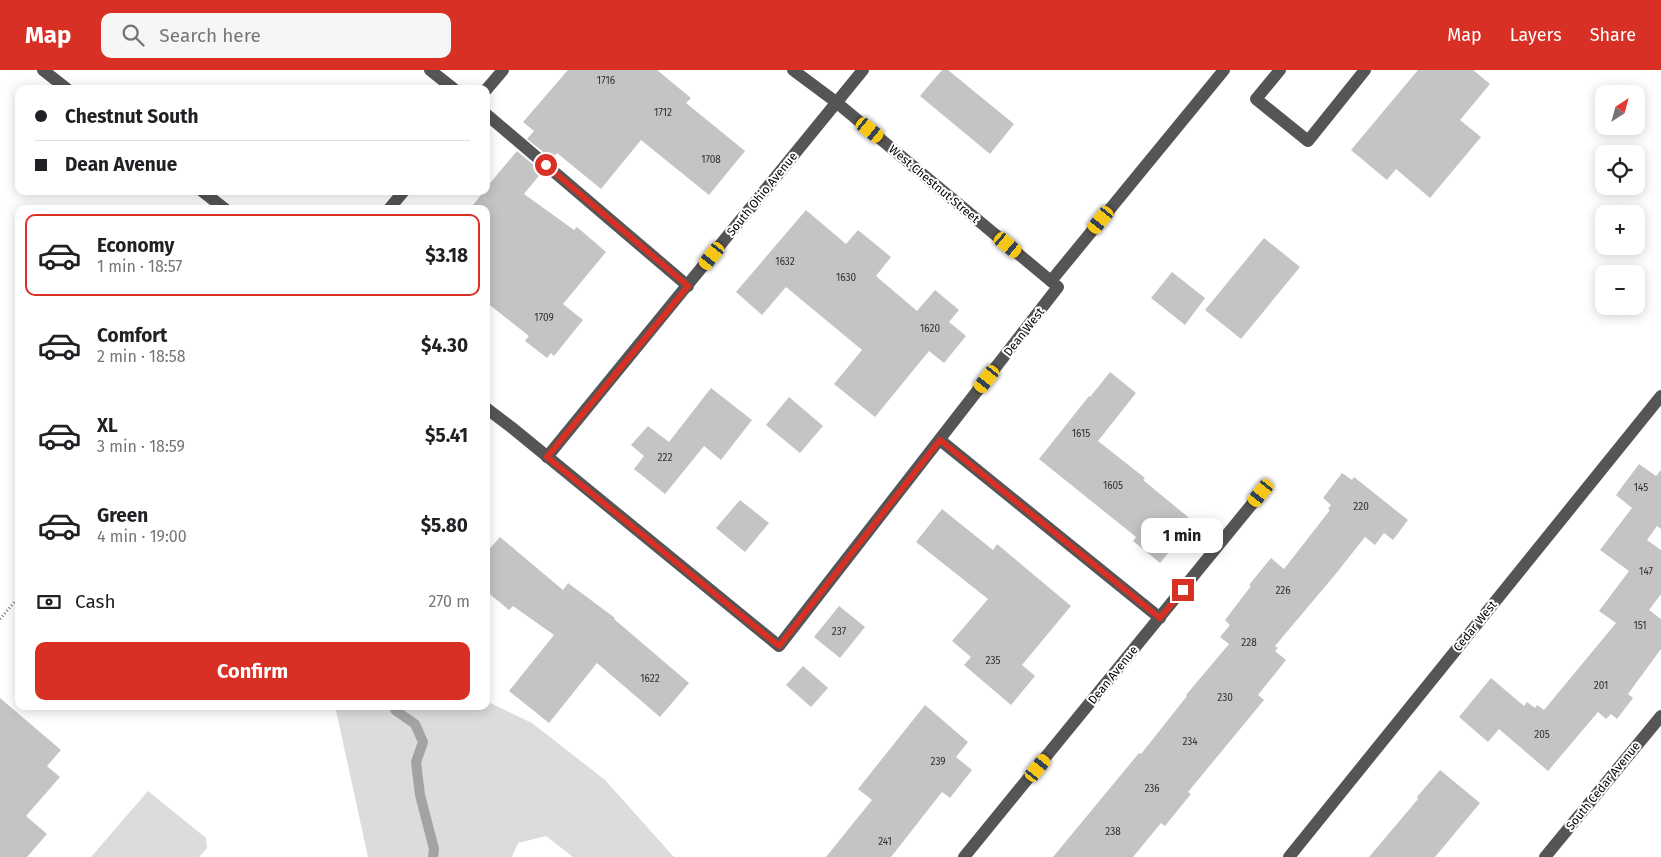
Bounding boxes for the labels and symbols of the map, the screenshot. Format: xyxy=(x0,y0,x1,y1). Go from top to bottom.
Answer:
house number: 1716 xyxy=(597,75,615,87)
north arrow xyxy=(1595,85,1645,135)
house number: 1712 xyxy=(654,107,672,119)
car xyxy=(853,115,886,145)
street label: West Chestnut Street xyxy=(886,142,983,226)
street label: South Ohio Avenue xyxy=(724,149,800,239)
route start xyxy=(535,154,557,176)
house number: 1708 xyxy=(701,154,721,166)
car xyxy=(1085,204,1116,236)
car xyxy=(991,230,1024,260)
car xyxy=(696,240,727,272)
house number: 1632 xyxy=(775,256,795,268)
house number: 1630 xyxy=(836,272,856,284)
street label: Dean West xyxy=(1001,305,1048,359)
house number: 1709 xyxy=(534,312,554,324)
house number: 1620 xyxy=(920,323,940,335)
car xyxy=(971,363,1002,395)
house number: 1615 xyxy=(1072,428,1090,440)
house number: 222 xyxy=(658,452,672,464)
car xyxy=(1245,477,1276,509)
house number: 1605 xyxy=(1103,480,1123,492)
house number: 145 xyxy=(1634,482,1648,494)
house number: 220 xyxy=(1353,501,1369,513)
callout: 1 min xyxy=(1142,518,1224,552)
house number: 147 xyxy=(1639,566,1653,578)
route end xyxy=(1172,579,1194,601)
house number: 226 xyxy=(1275,585,1291,597)
street label: Cedar West xyxy=(1450,597,1500,654)
house number: 151 xyxy=(1633,620,1647,632)
house number: 237 xyxy=(832,626,847,638)
house number: 228 xyxy=(1241,637,1257,649)
street label: Dean Avenue xyxy=(1085,643,1141,707)
house number: 235 xyxy=(986,655,1000,667)
house number: 1622 xyxy=(640,673,660,685)
house number: 201 xyxy=(1594,680,1608,692)
house number: 230 xyxy=(1217,692,1233,704)
house number: 205 xyxy=(1534,729,1550,741)
house number: 234 xyxy=(1182,736,1198,748)
street label: South Cedar Avenue xyxy=(1563,739,1643,833)
car xyxy=(1022,752,1053,784)
house number: 239 xyxy=(930,756,946,768)
house number: 236 xyxy=(1144,783,1160,795)
house number: 238 xyxy=(1105,826,1121,838)
house number: 241 xyxy=(878,836,892,848)

